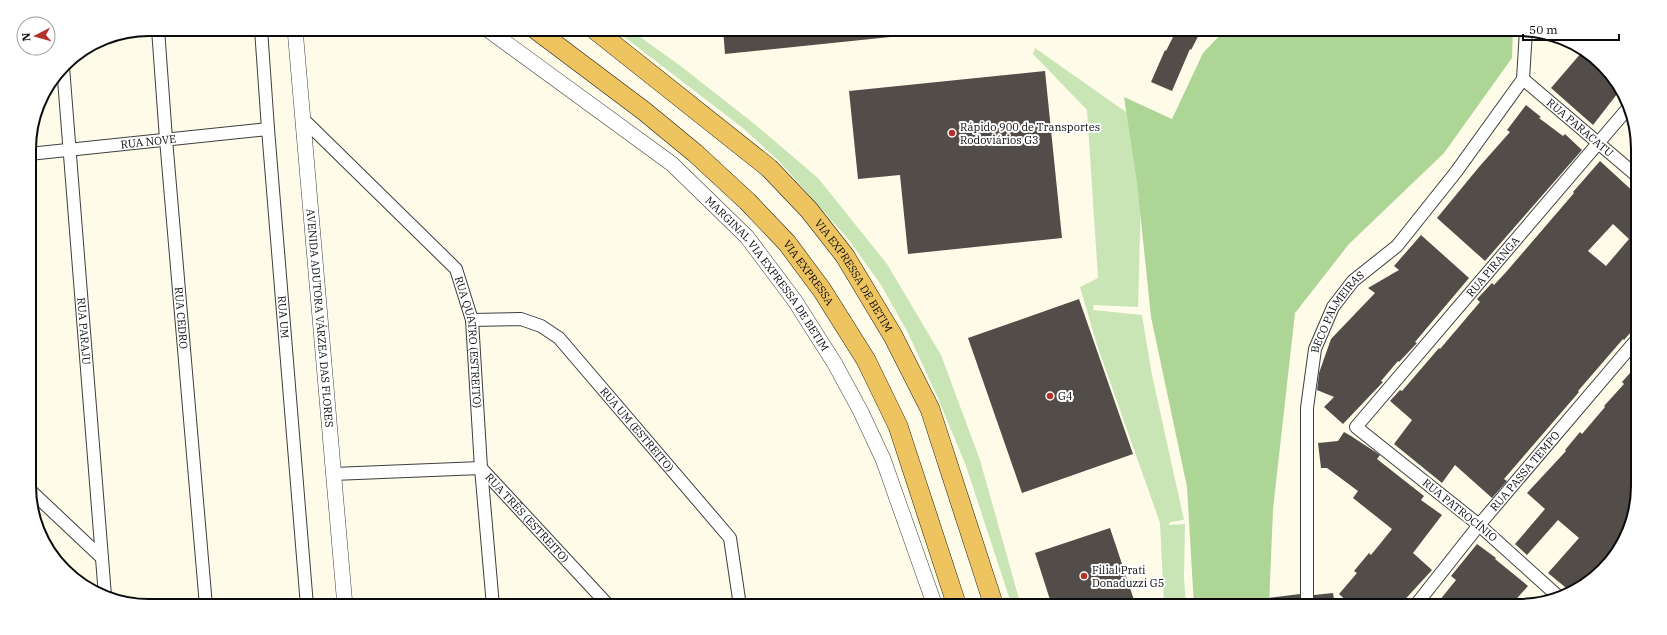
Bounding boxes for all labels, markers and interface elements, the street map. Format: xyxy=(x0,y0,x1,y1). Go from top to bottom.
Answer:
north arrow xyxy=(16,16,56,56)
scale bar xyxy=(1523,16,1619,42)
text: 50 m xyxy=(1529,22,1558,37)
text: N xyxy=(19,32,33,42)
street label: RUA PARACATU xyxy=(1544,95,1616,160)
place label: Rápido 900 de Transportes Rodoviários G3 xyxy=(960,120,1100,147)
marker: Rápido 900 de Transportes Rodoviários G3 xyxy=(947,128,957,138)
street label: RUA NOVE xyxy=(120,132,177,151)
street label: MARGINAL VIA EXPRESSA DE BETIM xyxy=(702,193,832,354)
street label: AVENIDA ADUTORA VÁRZEA DAS FLORES xyxy=(304,208,336,428)
street label: VIA EXPRESSA DE BETIM xyxy=(812,216,896,334)
street label: RUA PIRANGA xyxy=(1463,233,1523,300)
street label: VIA EXPRESSA xyxy=(780,237,837,308)
street label: BECO PALMEIRAS xyxy=(1308,268,1367,354)
street label: RUA QUATRO (ESTREITO) xyxy=(452,274,484,408)
street label: RUA CEDRO xyxy=(172,286,191,350)
street label: RUA UM xyxy=(275,295,292,339)
street label: RUA PARAJU xyxy=(74,297,94,365)
street label: RUA UM (ESTREITO) xyxy=(597,384,677,474)
place label: G4 xyxy=(1058,389,1073,403)
marker: G4 xyxy=(1045,391,1055,401)
street label: RUA PASSA TEMPO xyxy=(1487,428,1563,514)
street label: RUA TRÊS (ESTREITO) xyxy=(482,470,572,565)
street label: RUA PATROCÍNIO xyxy=(1420,476,1500,544)
place label: Filial Prati Donaduzzi G5 xyxy=(1092,563,1164,590)
marker: Filial Prati Donaduzzi G5 xyxy=(1079,571,1089,581)

